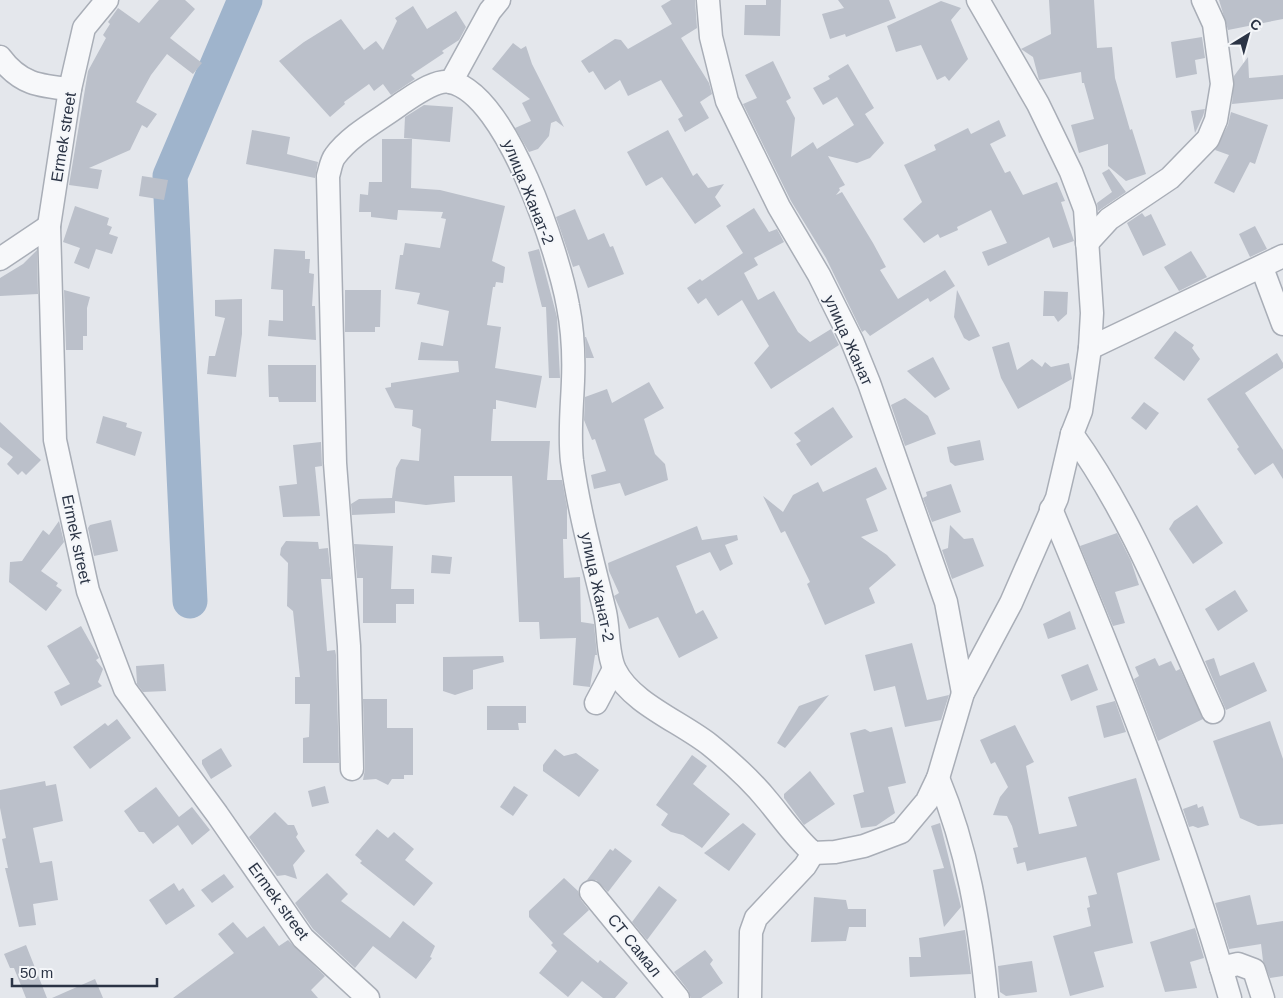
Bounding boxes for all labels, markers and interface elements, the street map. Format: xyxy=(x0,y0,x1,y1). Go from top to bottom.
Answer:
north arrow xyxy=(1223,10,1273,60)
text: С xyxy=(1247,15,1265,34)
street label: Ermek street xyxy=(48,90,79,183)
street label: улица Жанат-2 xyxy=(500,137,557,247)
street label: улица Жанат xyxy=(821,292,876,389)
street label: Ermek street xyxy=(59,493,94,586)
street label: улица Жанат-2 xyxy=(578,531,617,643)
street label: Ermek street xyxy=(245,860,312,943)
street label: СТ Самал xyxy=(604,911,665,980)
scale bar xyxy=(12,956,158,988)
text: 50 m xyxy=(20,964,53,981)

